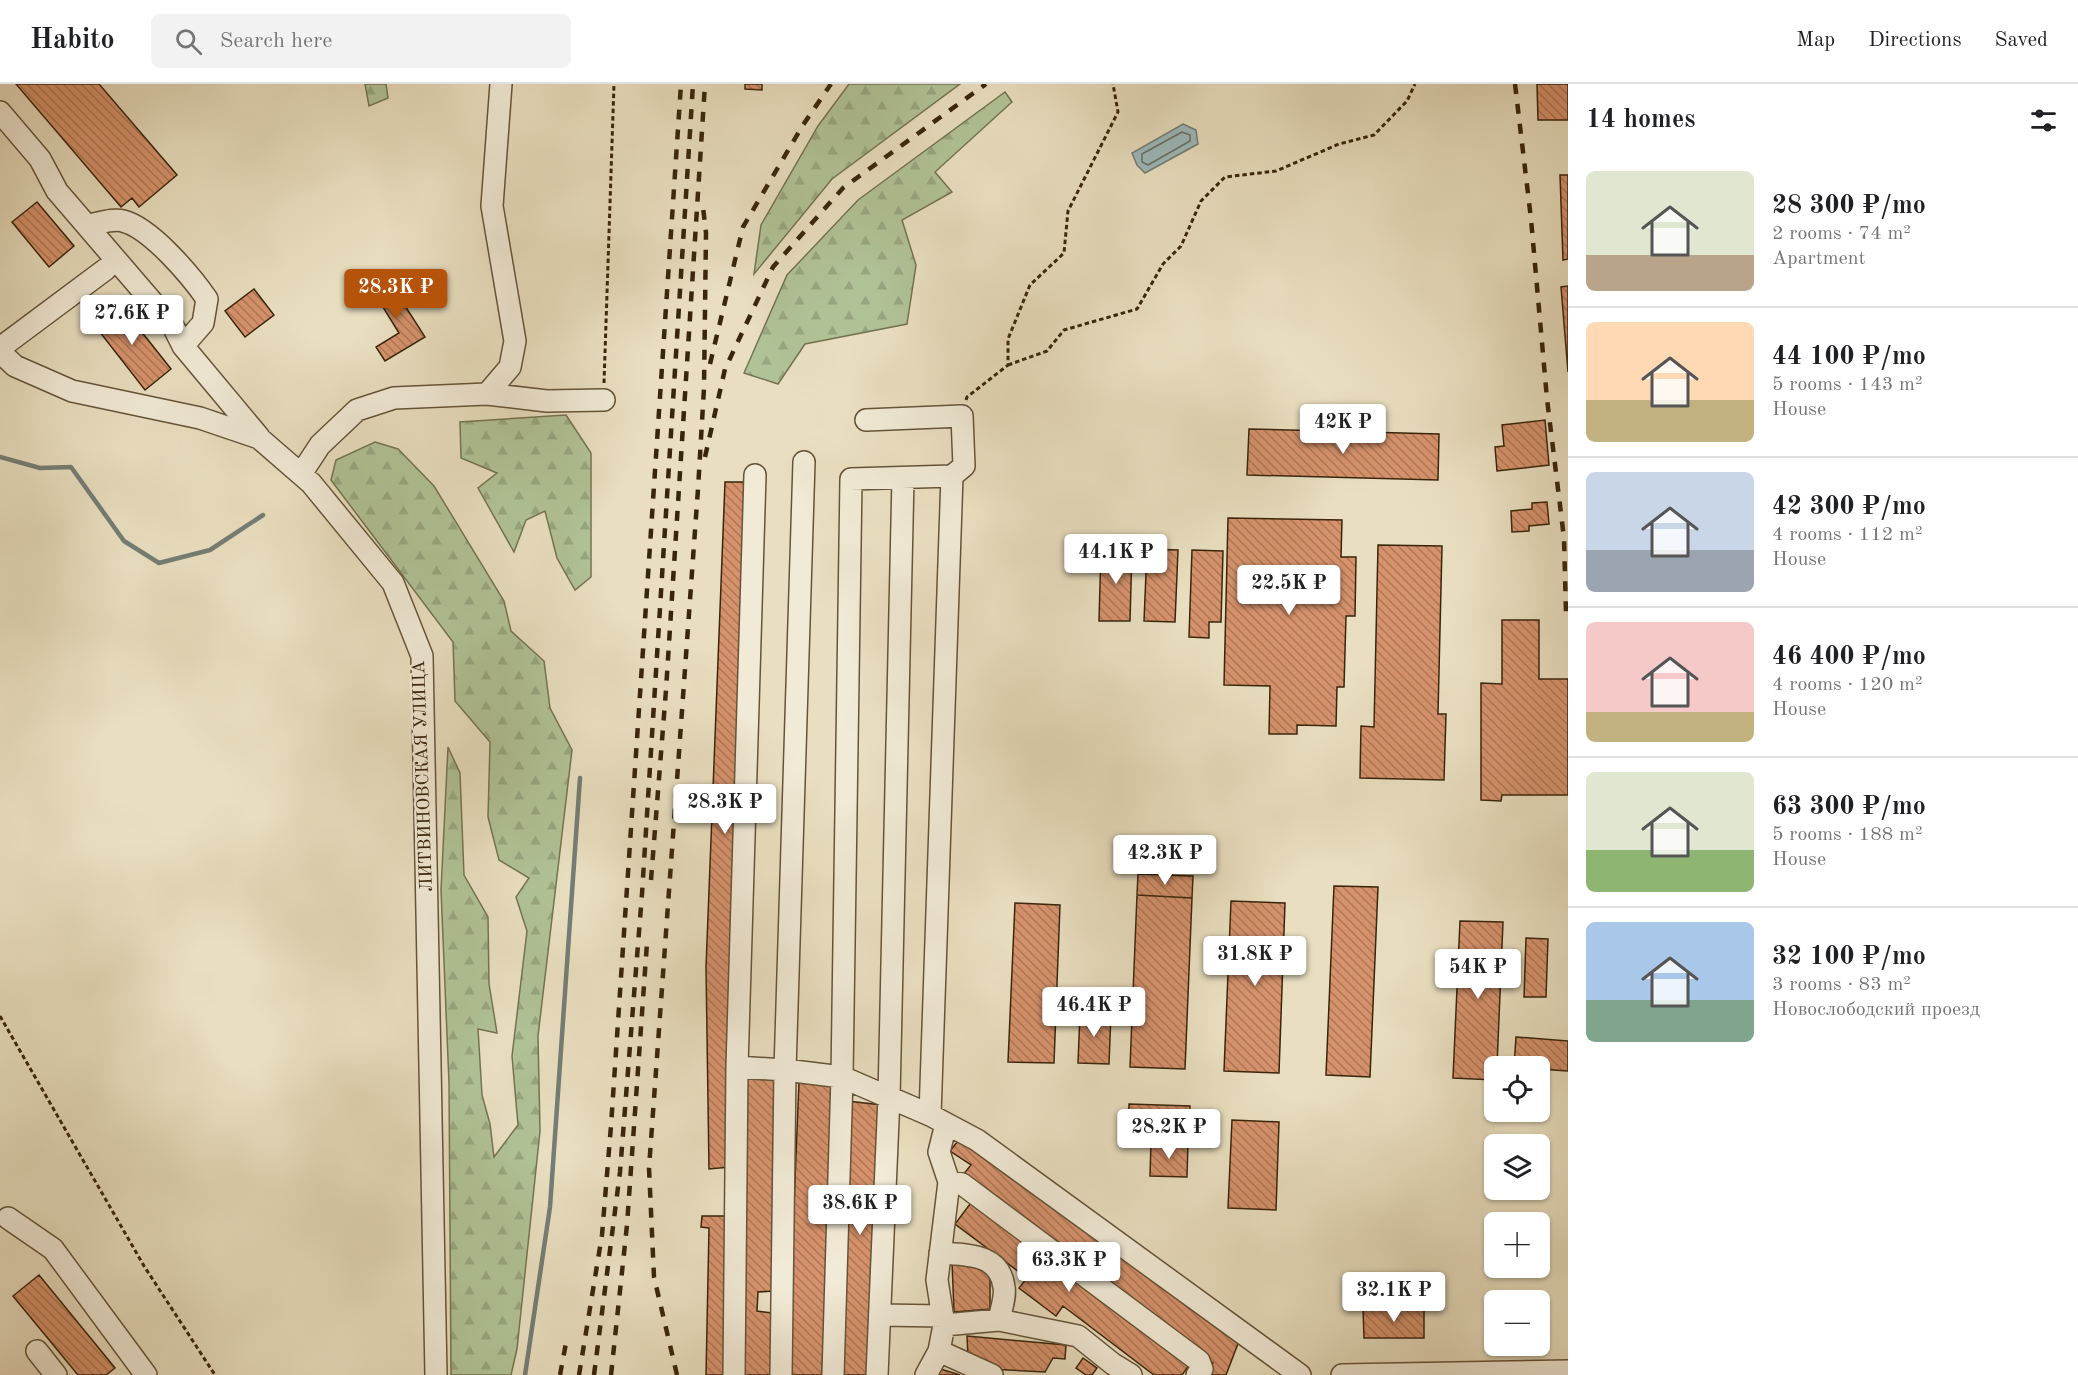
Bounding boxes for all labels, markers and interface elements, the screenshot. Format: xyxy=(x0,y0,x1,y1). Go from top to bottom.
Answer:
search box xyxy=(151,14,571,68)
icon: search xyxy=(172,25,205,58)
text: Habito xyxy=(30,27,115,55)
text: Search here xyxy=(220,30,332,52)
text: Map xyxy=(1796,30,1835,51)
text: Directions xyxy=(1868,30,1962,51)
text: Saved xyxy=(1995,30,2048,51)
icon: filters xyxy=(2027,104,2060,137)
text: 14 homes xyxy=(1586,107,1695,133)
text: 28 300 ₽/mo xyxy=(1772,193,1926,219)
icon: home xyxy=(1634,195,1706,267)
text: 2 rooms · 74 m² xyxy=(1772,224,1911,244)
text: Apartment xyxy=(1772,249,1866,269)
pin: 28.3K ₽ xyxy=(341,269,451,320)
text: 28.3K ₽ xyxy=(358,278,434,298)
pin: 27.6K ₽ xyxy=(77,295,187,346)
text: 27.6K ₽ xyxy=(94,304,170,324)
text: 44 100 ₽/mo xyxy=(1772,344,1926,370)
icon: home xyxy=(1634,346,1706,418)
text: 5 rooms · 143 m² xyxy=(1772,375,1922,395)
text: House xyxy=(1772,400,1826,420)
pin: 42K ₽ xyxy=(1301,404,1385,455)
text: 42K ₽ xyxy=(1314,413,1372,433)
text: 42 300 ₽/mo xyxy=(1772,494,1926,520)
icon: home xyxy=(1634,496,1706,568)
text: 4 rooms · 112 m² xyxy=(1772,525,1922,545)
pin: 44.1K ₽ xyxy=(1061,534,1171,585)
text: 44.1K ₽ xyxy=(1078,543,1154,563)
text: House xyxy=(1772,550,1826,570)
pin: 22.5K ₽ xyxy=(1234,565,1344,616)
text: 22.5K ₽ xyxy=(1251,574,1327,594)
text: 46 400 ₽/mo xyxy=(1772,644,1926,670)
icon: home xyxy=(1634,646,1706,718)
street label: ЛИТВИНОВСКАЯ УЛИЦА xyxy=(410,660,436,892)
text: 4 rooms · 120 m² xyxy=(1772,675,1922,695)
text: House xyxy=(1772,700,1826,720)
pin: 28.3K ₽ xyxy=(670,784,780,835)
text: 28.3K ₽ xyxy=(687,793,763,813)
text: 63 300 ₽/mo xyxy=(1772,794,1926,820)
icon: home xyxy=(1634,796,1706,868)
text: 5 rooms · 188 m² xyxy=(1772,825,1922,845)
pin: 42.3K ₽ xyxy=(1110,835,1220,886)
text: 42.3K ₽ xyxy=(1127,844,1203,864)
text: House xyxy=(1772,850,1826,870)
pin: 31.8K ₽ xyxy=(1200,936,1310,987)
text: 32 100 ₽/mo xyxy=(1772,944,1926,970)
text: 31.8K ₽ xyxy=(1217,945,1293,965)
icon: home xyxy=(1634,946,1706,1018)
pin: 54K ₽ xyxy=(1436,949,1520,1000)
text: 54K ₽ xyxy=(1449,958,1507,978)
text: 3 rooms · 83 m² xyxy=(1772,975,1911,995)
pin: 46.4K ₽ xyxy=(1039,987,1149,1038)
text: 46.4K ₽ xyxy=(1056,996,1132,1016)
text: Новослободский проезд xyxy=(1772,1000,1980,1020)
map controls xyxy=(1484,1056,1550,1356)
button: locate xyxy=(1484,1056,1550,1122)
pin: 28.2K ₽ xyxy=(1114,1109,1224,1160)
text: 28.2K ₽ xyxy=(1131,1118,1207,1138)
button: layers xyxy=(1484,1134,1550,1200)
pin: 38.6K ₽ xyxy=(805,1185,915,1236)
text: 38.6K ₽ xyxy=(822,1194,898,1214)
button: + xyxy=(1484,1212,1550,1278)
pin: 63.3K ₽ xyxy=(1014,1242,1124,1293)
text: 63.3K ₽ xyxy=(1031,1251,1107,1271)
pin: 32.1K ₽ xyxy=(1339,1272,1449,1323)
text: 32.1K ₽ xyxy=(1356,1281,1432,1301)
button: − xyxy=(1484,1290,1550,1356)

